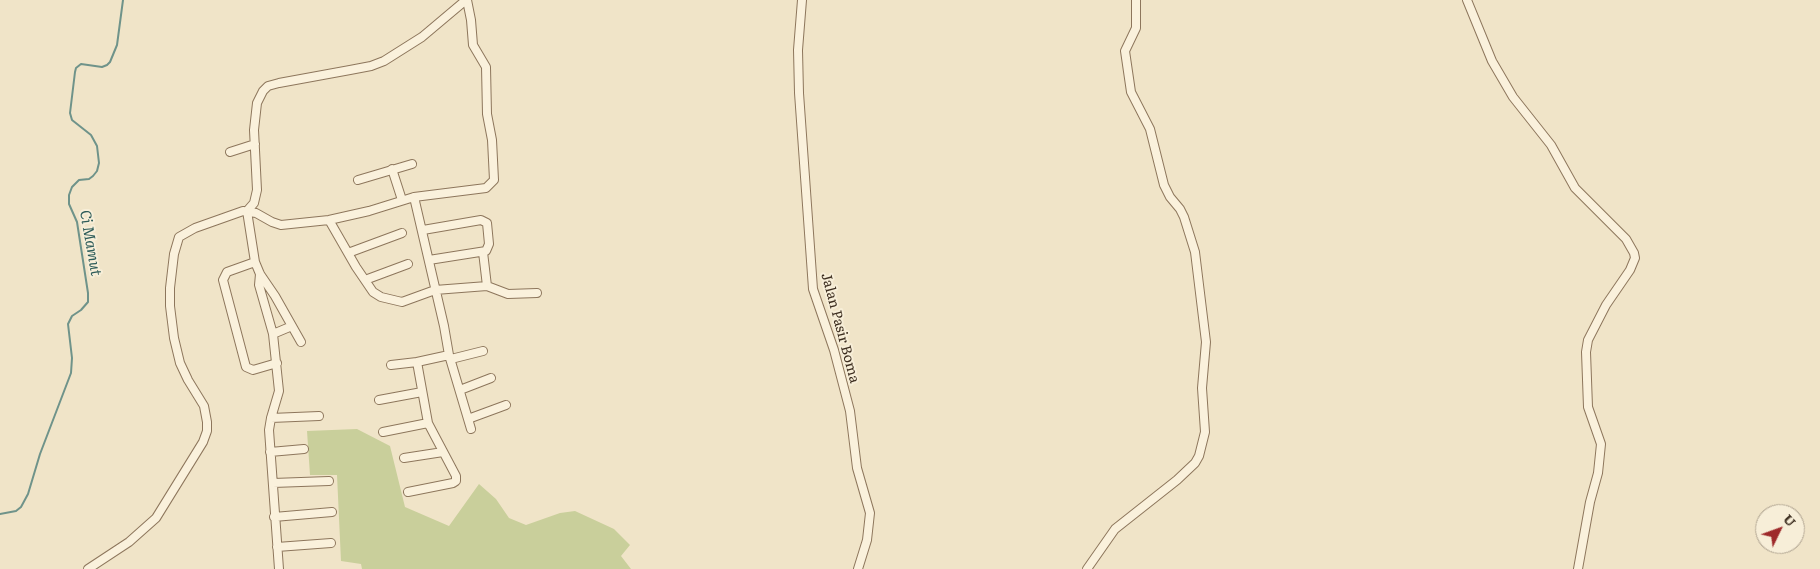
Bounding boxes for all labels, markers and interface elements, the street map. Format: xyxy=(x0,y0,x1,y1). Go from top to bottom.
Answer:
water label: Ci Mamut xyxy=(75,209,105,277)
street label: Jalan Pasir Boma xyxy=(817,271,863,385)
north arrow xyxy=(1755,504,1805,554)
text: U xyxy=(1779,509,1802,530)

